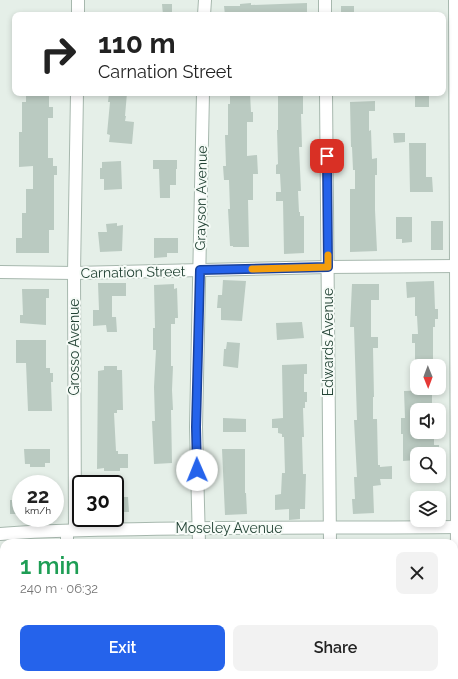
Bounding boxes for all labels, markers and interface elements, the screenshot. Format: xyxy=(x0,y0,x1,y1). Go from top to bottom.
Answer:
text: 110 m xyxy=(98,27,176,60)
icon: right xyxy=(32,28,84,80)
text: Carnation Street xyxy=(98,61,232,82)
pin xyxy=(310,139,344,173)
street label: Grayson Avenue xyxy=(192,145,210,251)
icon: arrive xyxy=(316,145,338,167)
street label: Carnation Street xyxy=(81,263,186,281)
street label: Edwards Avenue xyxy=(320,288,336,396)
street label: Grosso Avenue xyxy=(66,298,82,396)
north arrow xyxy=(410,359,446,395)
map controls xyxy=(410,359,446,527)
button: sound xyxy=(410,403,446,439)
button: search xyxy=(410,447,446,483)
position arrow xyxy=(176,449,218,491)
speed limit sign: 30 xyxy=(72,475,124,527)
text: 22 xyxy=(27,484,49,508)
button: layers xyxy=(410,491,446,527)
text: km/h xyxy=(25,505,51,516)
street label: Moseley Avenue xyxy=(176,520,282,536)
text: 1 min xyxy=(20,551,80,580)
button: close xyxy=(396,552,438,594)
text: 240 m · 06:32 xyxy=(20,581,98,596)
button: Exit xyxy=(20,625,225,671)
button: Share xyxy=(233,625,438,671)

